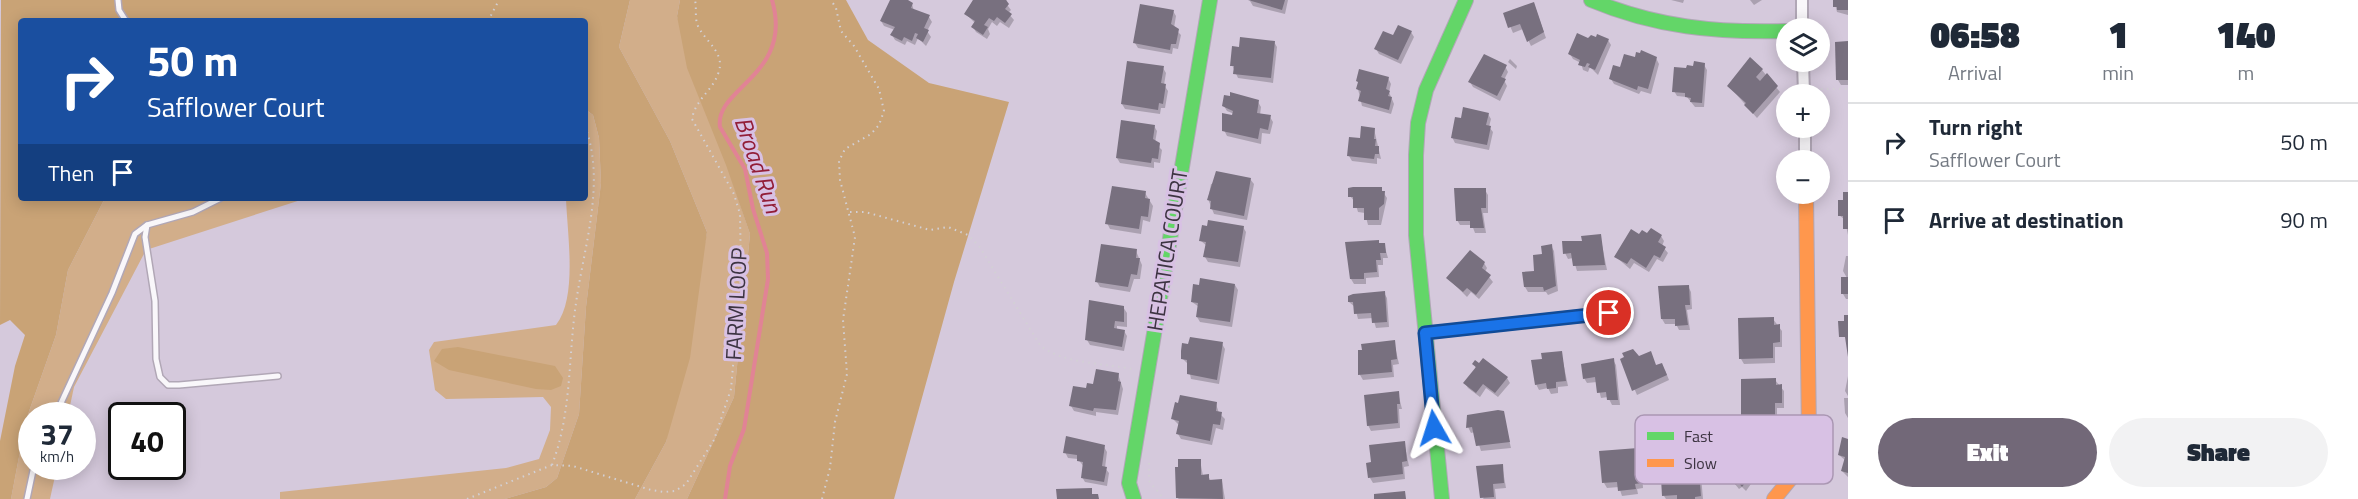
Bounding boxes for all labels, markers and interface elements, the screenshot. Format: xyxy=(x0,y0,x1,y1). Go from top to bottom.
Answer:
text: 06:58 xyxy=(1930,7,2020,62)
text: 1 xyxy=(2108,7,2128,62)
text: 140 xyxy=(2216,7,2276,62)
map controls xyxy=(1776,18,1830,204)
button: layers xyxy=(1776,18,1830,72)
text: 50 m xyxy=(147,28,239,92)
icon: right xyxy=(48,42,126,120)
text: Arrival xyxy=(1948,57,2002,88)
text: min xyxy=(2102,57,2134,88)
text: m xyxy=(2238,57,2254,88)
button: + xyxy=(1776,84,1830,138)
text: Safflower Court xyxy=(147,86,325,127)
text: Turn right xyxy=(1929,110,2023,144)
water label: Broad Run xyxy=(726,112,793,219)
text: 50 m xyxy=(2280,125,2328,159)
icon: right xyxy=(1878,126,1911,159)
text: Safflower Court xyxy=(1929,144,2061,175)
button: − xyxy=(1776,150,1830,204)
text: Then xyxy=(48,156,94,190)
icon: arrive xyxy=(106,156,139,189)
street label: HEPATICA COURT xyxy=(1137,166,1197,333)
text: Arrive at destination xyxy=(1929,203,2124,237)
text: 90 m xyxy=(2280,203,2328,237)
icon: arrive xyxy=(1878,204,1911,237)
street label: FARM LOOP xyxy=(716,247,756,361)
pin xyxy=(1583,287,1634,338)
icon: arrive xyxy=(1592,296,1625,329)
position arrow xyxy=(1402,396,1466,460)
speed limit sign: 40 xyxy=(108,402,186,480)
text: 37 xyxy=(40,411,74,457)
legend xyxy=(1635,415,1833,484)
button: Exit xyxy=(1878,418,2097,487)
button: Share xyxy=(2109,418,2328,487)
text: Fast xyxy=(1684,424,1713,448)
text: km/h xyxy=(40,445,74,468)
text: Slow xyxy=(1684,451,1717,475)

